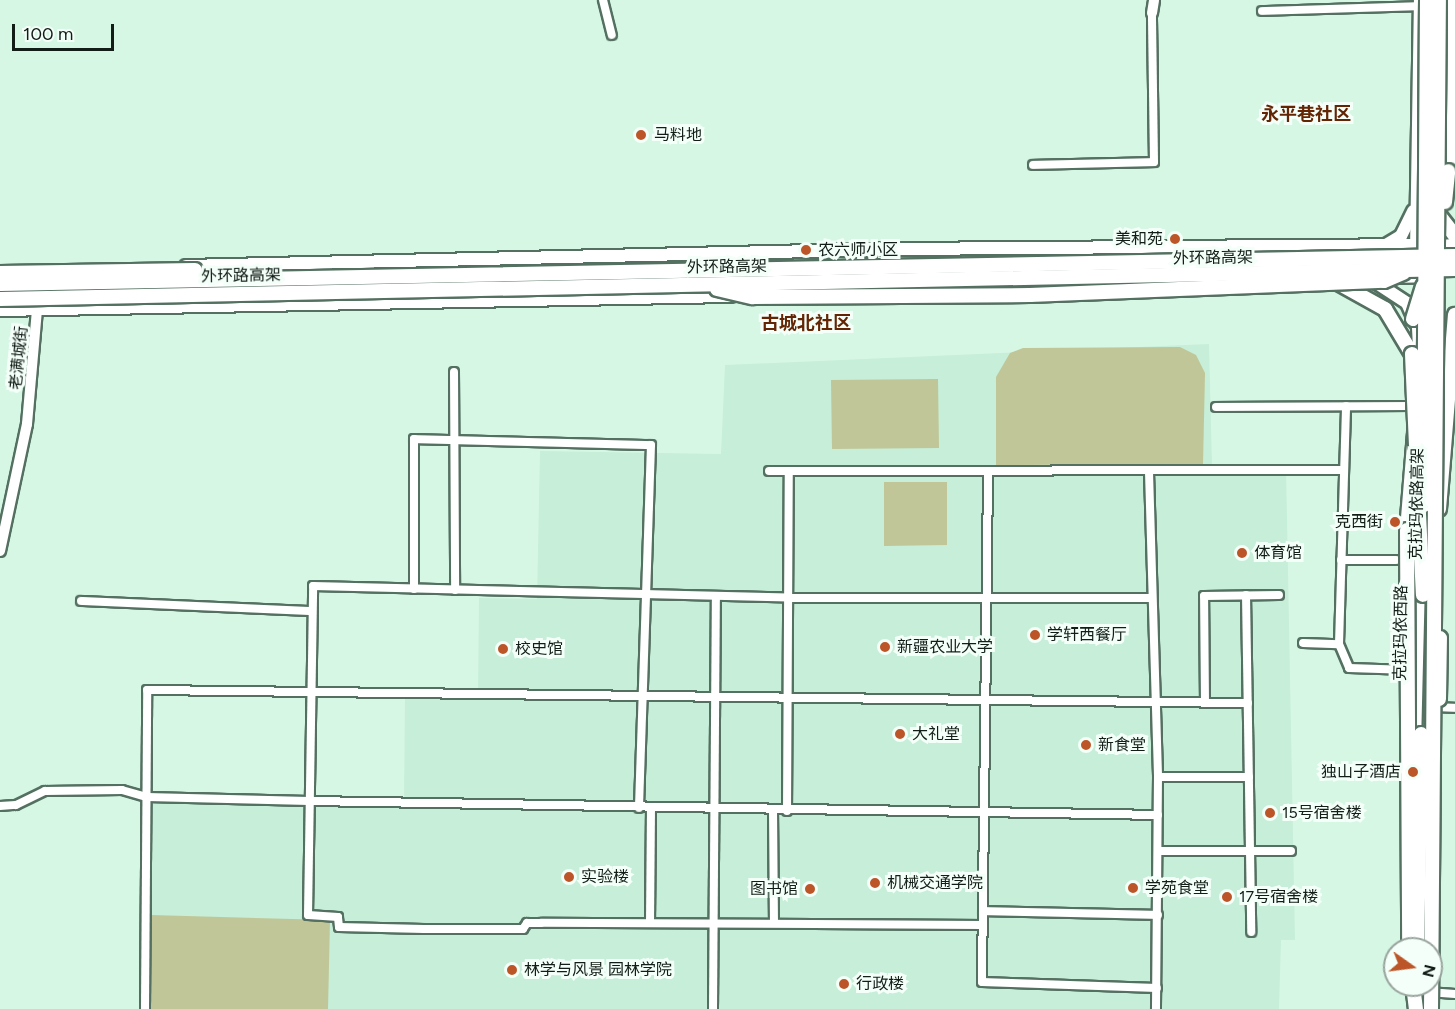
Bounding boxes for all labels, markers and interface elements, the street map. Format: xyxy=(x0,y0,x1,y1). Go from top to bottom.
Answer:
scale bar xyxy=(15,12,117,50)
text: 100 m xyxy=(23,23,73,45)
district label: 永平巷社区 xyxy=(1261,103,1351,125)
place label: 马料地 xyxy=(654,125,702,145)
marker: 马料地 xyxy=(632,126,650,144)
place label: 美和苑 xyxy=(1115,229,1163,249)
marker: 美和苑 xyxy=(1168,232,1182,246)
place label: 农六师小区 xyxy=(818,240,898,260)
marker: 农六师小区 xyxy=(799,243,813,257)
street label: 外环路高架 xyxy=(1173,248,1253,268)
street label: 外环路高架 xyxy=(687,257,767,277)
street label: 外环路高架 xyxy=(201,266,281,286)
district label: 古城北社区 xyxy=(761,312,851,334)
street label: 老满城街 xyxy=(6,325,32,391)
street label: 克拉玛依路高架 xyxy=(1406,448,1428,560)
place label: 克西街 xyxy=(1335,512,1383,532)
marker: 克西街 xyxy=(1388,515,1402,529)
place label: 体育馆 xyxy=(1254,543,1302,563)
marker: 体育馆 xyxy=(1235,546,1249,560)
street label: 克拉玛依西路 xyxy=(1391,585,1411,681)
place label: 学轩西餐厅 xyxy=(1047,625,1127,645)
marker: 学轩西餐厅 xyxy=(1028,628,1042,642)
place label: 新疆农业大学 xyxy=(897,637,993,657)
place label: 校史馆 xyxy=(515,639,563,659)
marker: 新疆农业大学 xyxy=(878,640,892,654)
marker: 校史馆 xyxy=(496,642,510,656)
place label: 大礼堂 xyxy=(912,724,960,744)
marker: 大礼堂 xyxy=(893,727,907,741)
place label: 新食堂 xyxy=(1098,735,1146,755)
marker: 新食堂 xyxy=(1079,738,1093,752)
place label: 独山子酒店 xyxy=(1321,762,1401,782)
marker: 独山子酒店 xyxy=(1406,765,1420,779)
place label: 15号宿舍楼 xyxy=(1282,803,1362,823)
marker: 15号宿舍楼 xyxy=(1263,806,1277,820)
place label: 实验楼 xyxy=(581,867,629,887)
marker: 实验楼 xyxy=(562,870,576,884)
place label: 机械交通学院 xyxy=(887,873,983,893)
marker: 机械交通学院 xyxy=(868,876,882,890)
place label: 学苑食堂 xyxy=(1145,878,1209,898)
place label: 图书馆 xyxy=(750,879,798,899)
marker: 学苑食堂 xyxy=(1126,881,1140,895)
marker: 图书馆 xyxy=(803,882,817,896)
place label: 17号宿舍楼 xyxy=(1239,887,1318,907)
marker: 17号宿舍楼 xyxy=(1220,890,1234,904)
north arrow xyxy=(1383,937,1443,997)
place label: 林学与风景 园林学院 xyxy=(524,960,672,980)
marker: 林学与风景 园林学院 xyxy=(505,963,519,977)
text: N xyxy=(1418,963,1440,979)
place label: 行政楼 xyxy=(856,974,904,994)
marker: 行政楼 xyxy=(837,977,851,991)

